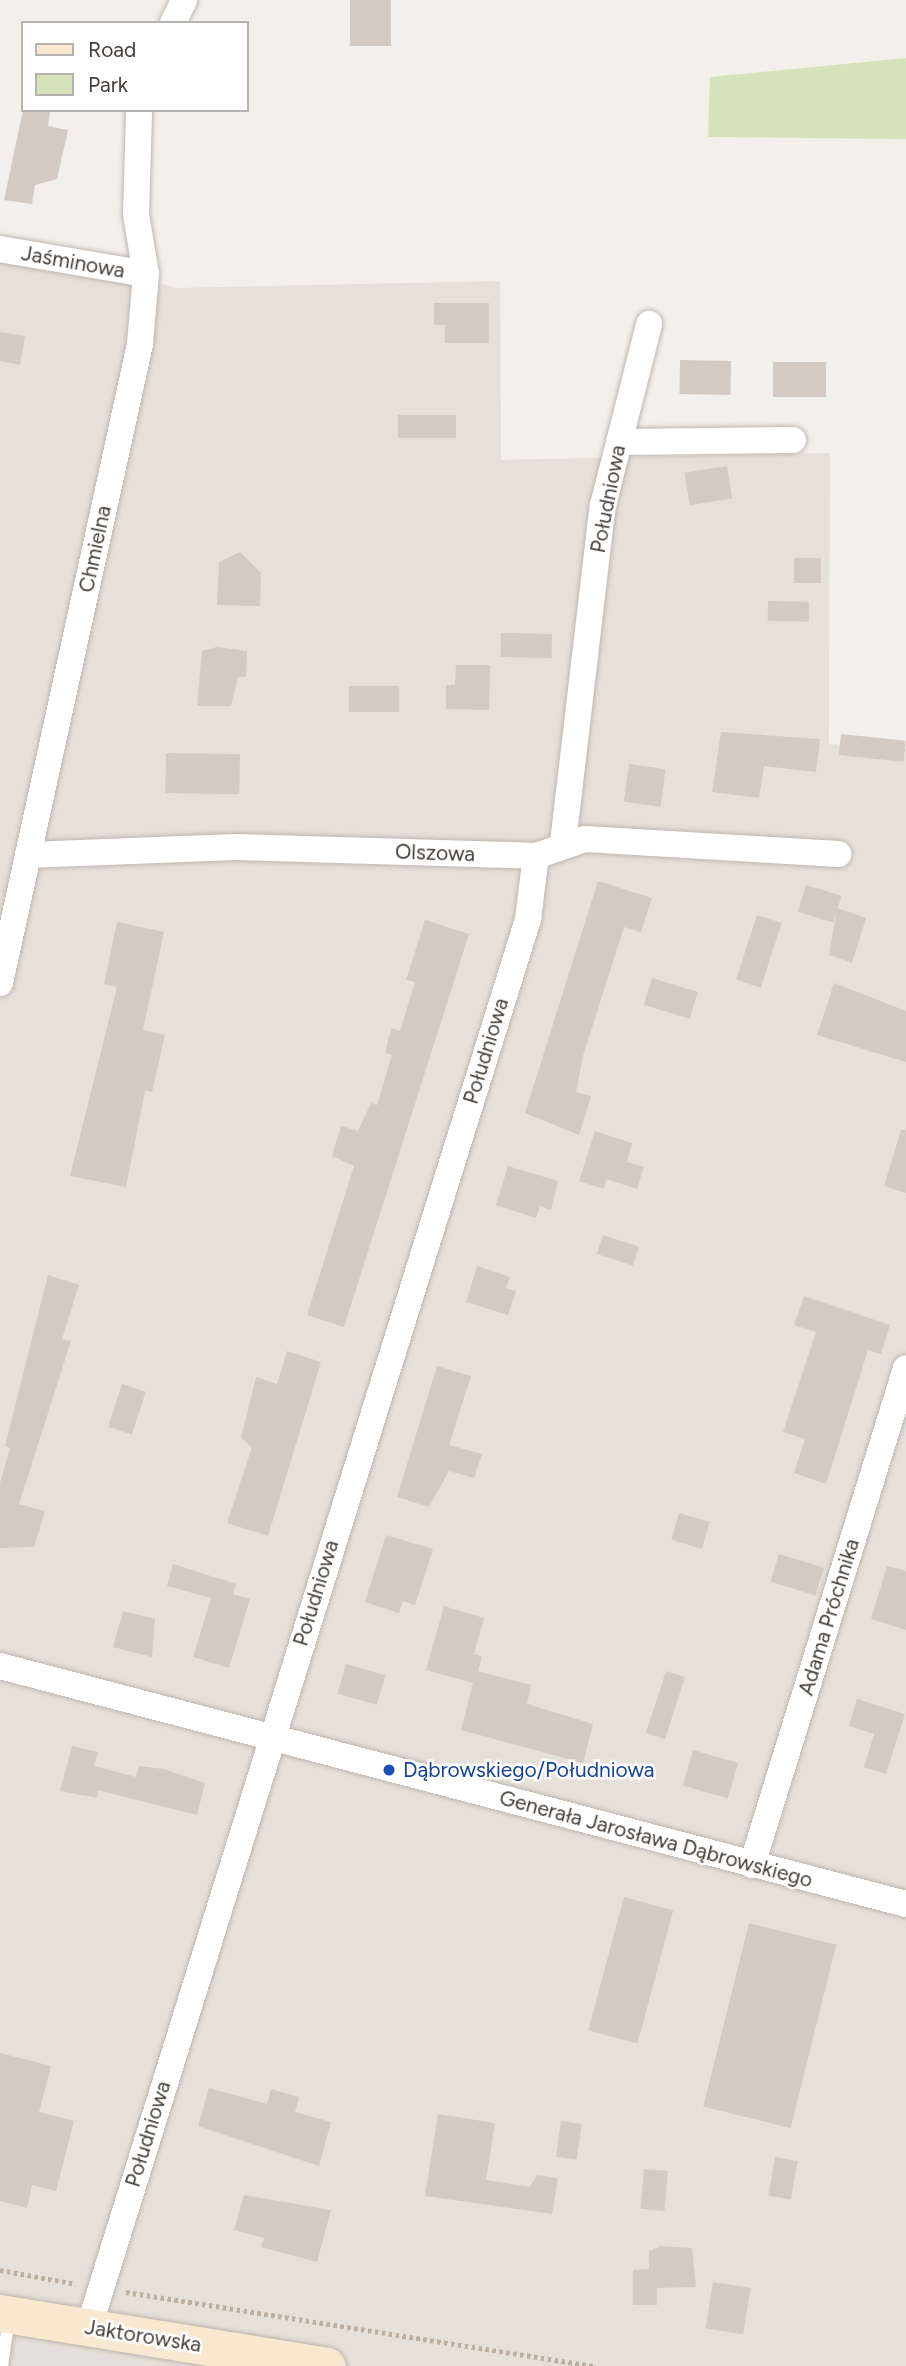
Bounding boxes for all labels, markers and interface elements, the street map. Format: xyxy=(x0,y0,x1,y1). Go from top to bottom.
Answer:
legend xyxy=(21,21,248,112)
text: Road xyxy=(88,37,136,62)
text: Park xyxy=(88,72,128,97)
street label: Jaśminowa xyxy=(19,241,127,283)
street label: Południowa xyxy=(585,443,631,555)
street label: Chmielna xyxy=(74,503,116,595)
street label: Olszowa xyxy=(395,839,475,867)
street label: Południowa xyxy=(458,995,514,1107)
street label: Adama Próchnika xyxy=(793,1536,865,1698)
street label: Południowa xyxy=(288,1537,344,1649)
place label: Dąbrowskiego/Południowa xyxy=(403,1757,654,1783)
marker: Dąbrowskiego/Południowa xyxy=(381,1762,397,1778)
street label: Generała Jarosława Dąbrowskiego xyxy=(497,1785,815,1893)
street label: Południowa xyxy=(120,2078,176,2190)
street label: Jaktorowska xyxy=(83,2314,203,2358)

